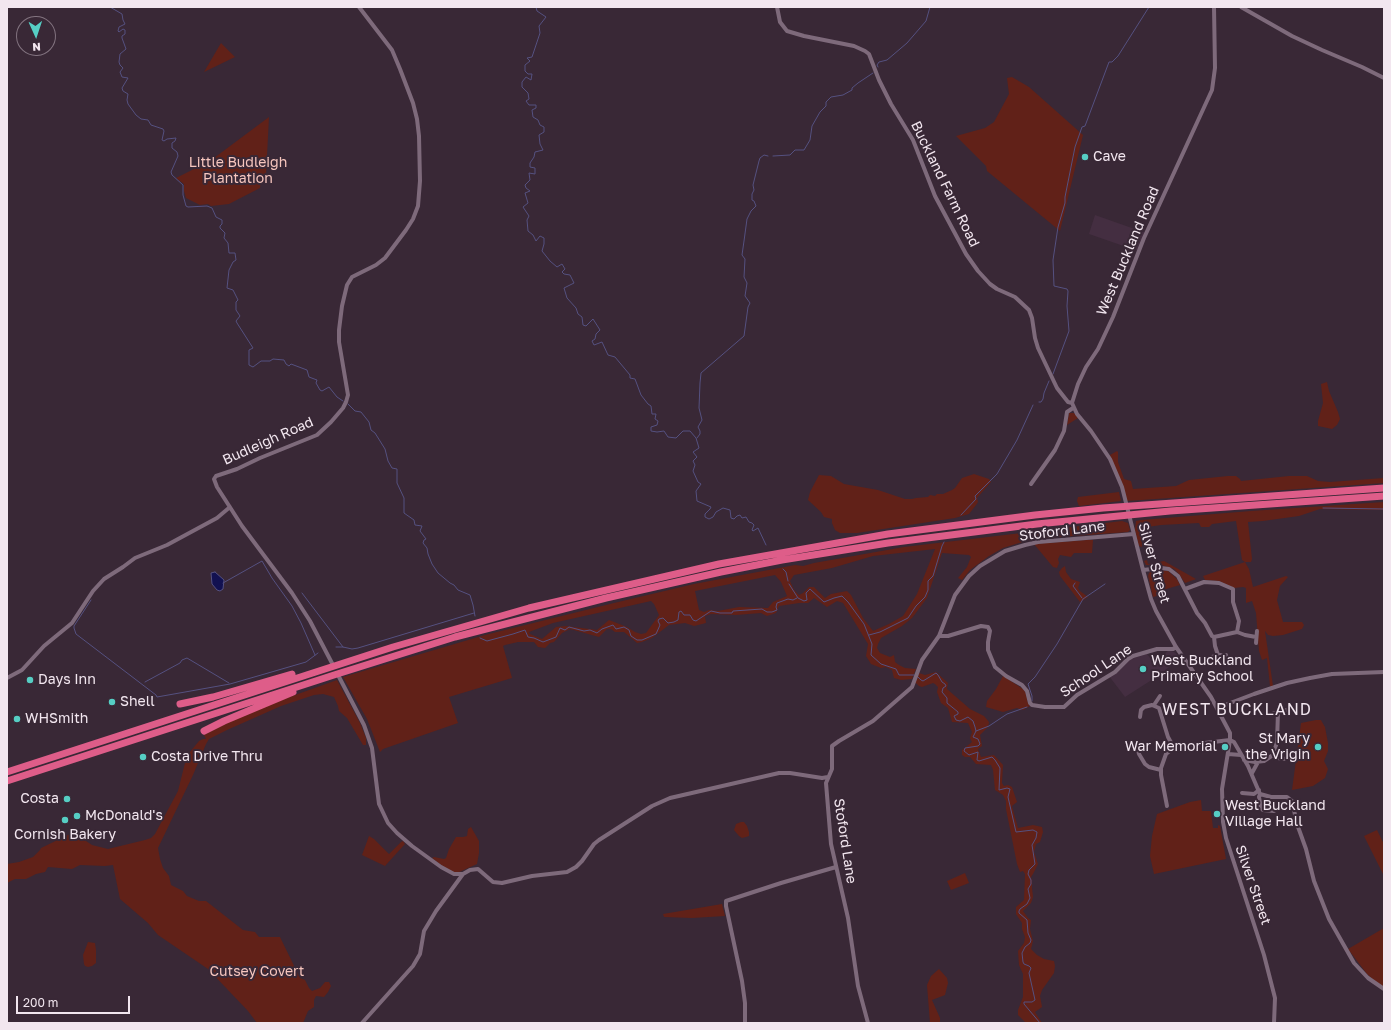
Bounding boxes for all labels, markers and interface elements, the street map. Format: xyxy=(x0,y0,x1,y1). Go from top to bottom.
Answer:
north arrow xyxy=(16,16,56,56)
text: N xyxy=(32,41,41,54)
street label: Buckland Farm Road xyxy=(907,118,983,250)
place label: Cave xyxy=(1093,149,1126,165)
marker: Cave xyxy=(1080,152,1090,162)
park label: Little Budleigh Plantation xyxy=(189,155,287,188)
street label: West Buckland Road xyxy=(1093,184,1163,318)
street label: Budleigh Road xyxy=(220,413,316,469)
street label: Stoford Lane xyxy=(1018,517,1106,545)
street label: Silver Street xyxy=(1134,521,1174,605)
street label: School Lane xyxy=(1057,641,1135,701)
place label: West Buckland Primary School xyxy=(1151,653,1253,686)
marker: West Buckland Primary School xyxy=(1138,664,1148,674)
place label: Days Inn xyxy=(38,672,96,688)
marker: Days Inn xyxy=(25,675,35,685)
place label: Shell xyxy=(120,694,155,710)
marker: Shell xyxy=(107,697,117,707)
district label: WEST BUCKLAND xyxy=(1162,700,1312,720)
place label: WHSmith xyxy=(25,711,88,727)
marker: WHSmith xyxy=(12,714,22,724)
place label: St Mary the Vrigin xyxy=(1245,731,1310,764)
place label: War Memorial xyxy=(1125,739,1217,755)
marker: War Memorial xyxy=(1220,742,1230,752)
marker: St Mary the Vrigin xyxy=(1313,742,1323,752)
place label: Costa Drive Thru xyxy=(151,749,263,765)
marker: Costa Drive Thru xyxy=(138,752,148,762)
place label: Costa xyxy=(20,791,59,807)
marker: Costa xyxy=(62,794,72,804)
street label: Stoford Lane xyxy=(830,797,860,885)
place label: West Buckland Village Hall xyxy=(1225,798,1326,830)
place label: McDonald's xyxy=(85,808,163,824)
marker: West Buckland Village Hall xyxy=(1212,809,1222,819)
marker: McDonald's xyxy=(72,811,82,821)
marker: Cornish Bakery xyxy=(60,815,70,825)
place label: Cornish Bakery xyxy=(14,827,116,843)
street label: Silver Street xyxy=(1232,843,1274,927)
park label: Cutsey Covert xyxy=(210,964,304,980)
scale bar xyxy=(18,988,132,1014)
text: 200 m xyxy=(23,995,58,1010)

